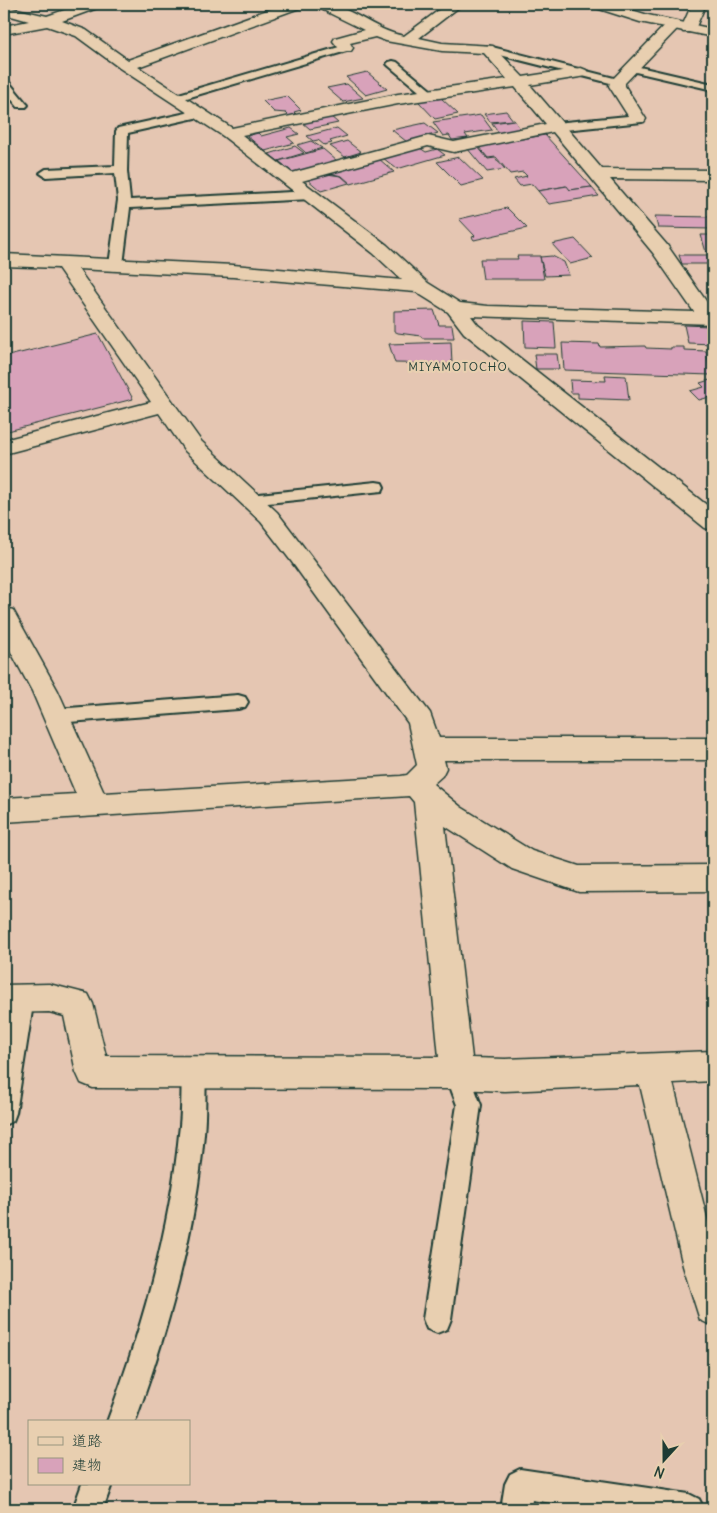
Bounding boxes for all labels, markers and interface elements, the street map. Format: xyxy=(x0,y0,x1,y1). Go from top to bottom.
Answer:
district label: MIYAMOTOCHO xyxy=(408,359,508,374)
legend xyxy=(28,1420,190,1486)
text: 道路 xyxy=(72,1431,102,1450)
north arrow xyxy=(640,1436,690,1486)
text: 建物 xyxy=(72,1455,102,1474)
text: N xyxy=(652,1462,667,1482)

